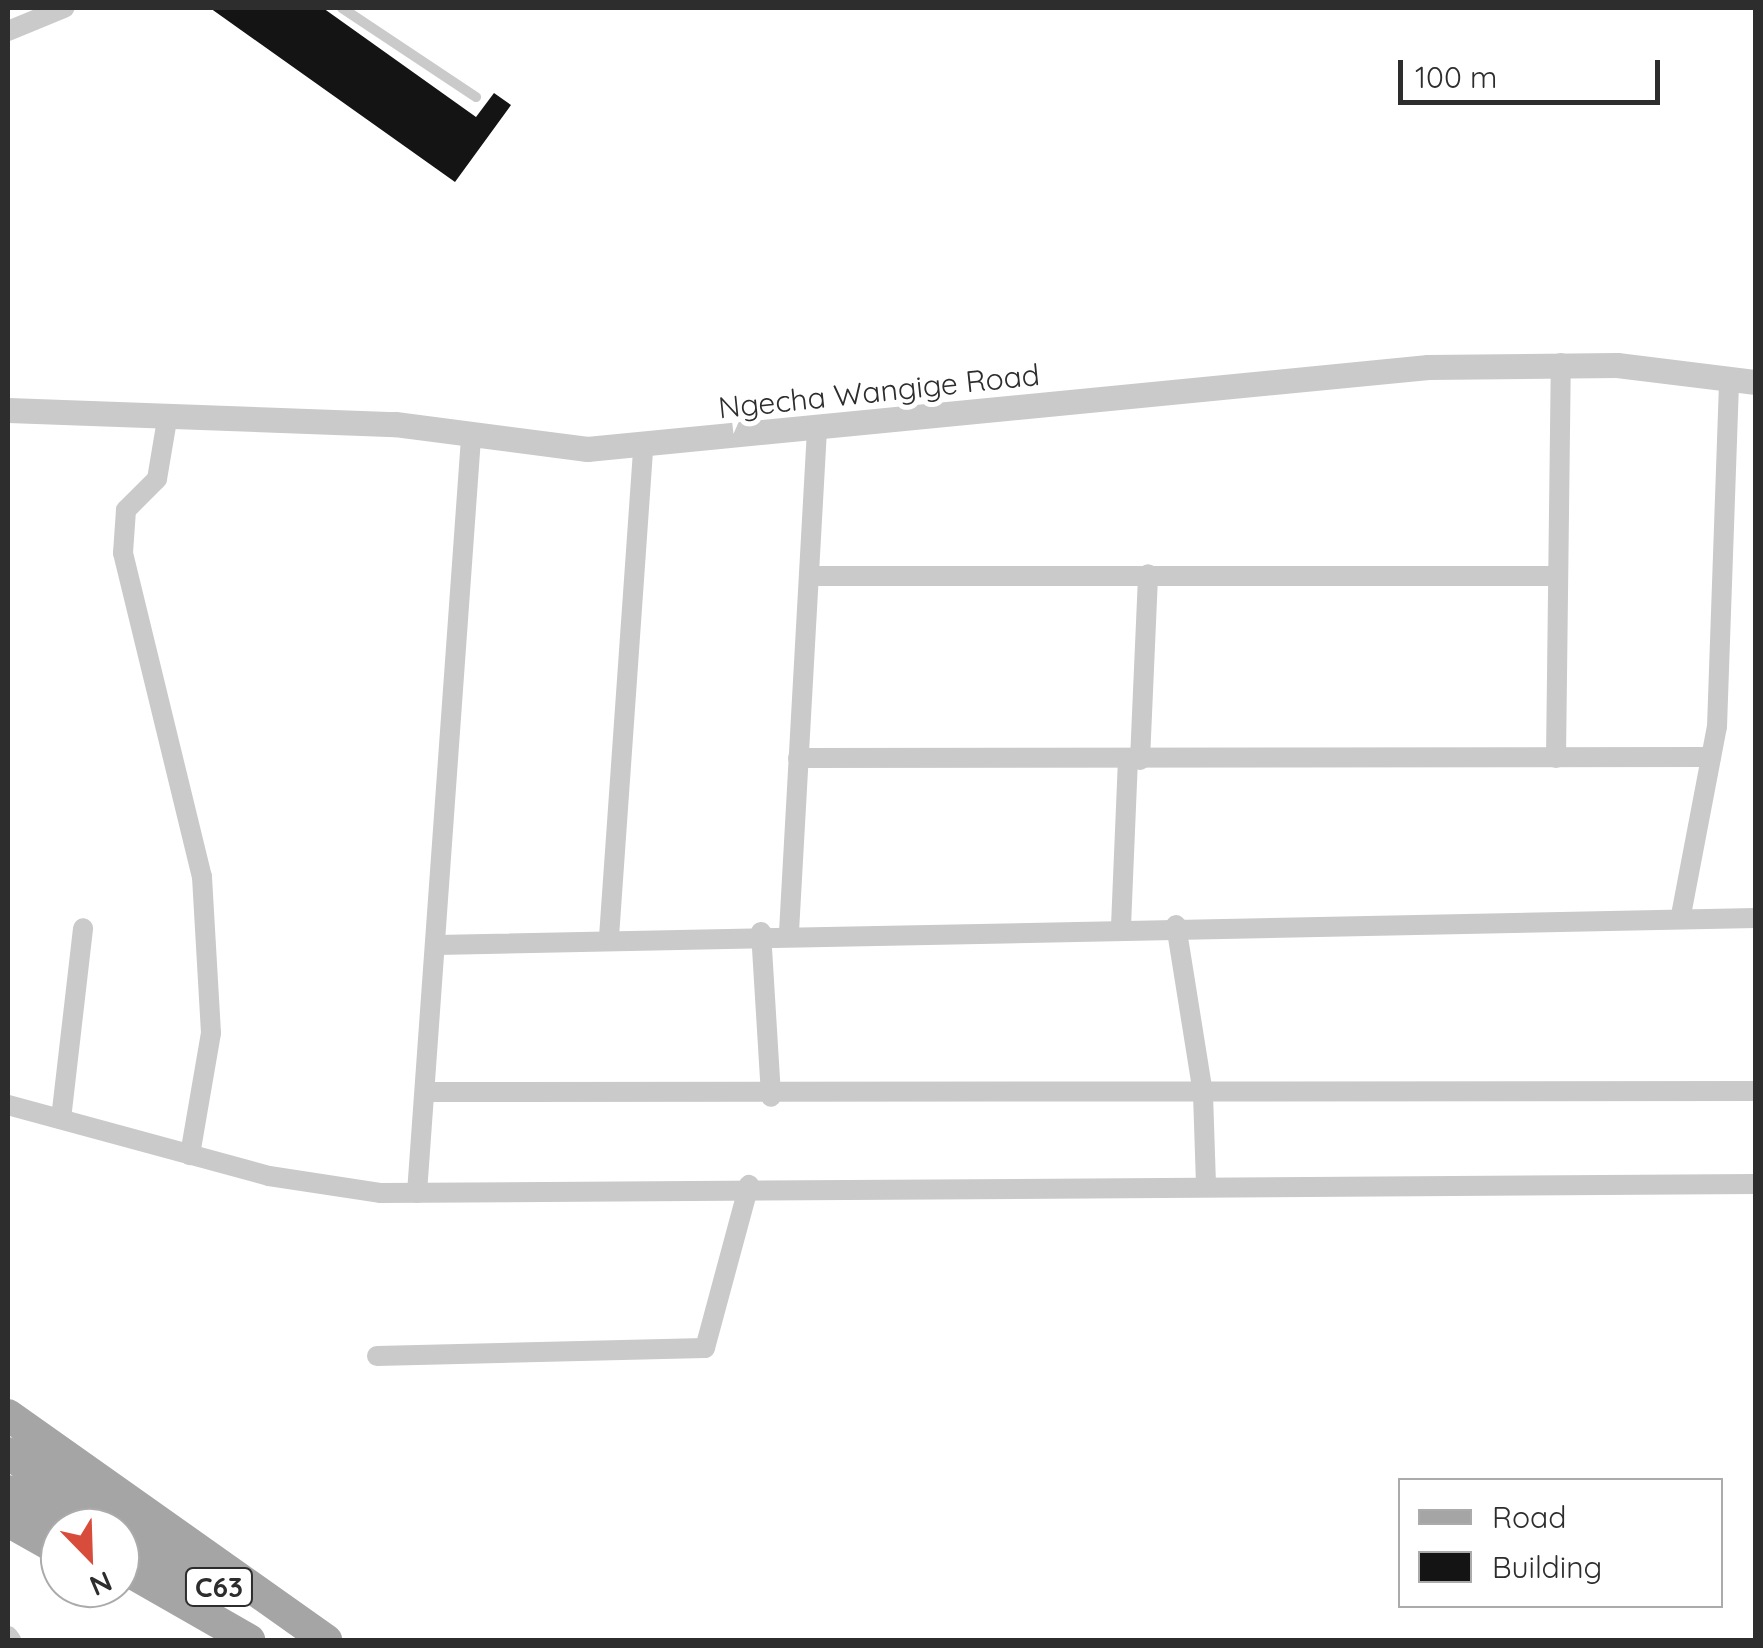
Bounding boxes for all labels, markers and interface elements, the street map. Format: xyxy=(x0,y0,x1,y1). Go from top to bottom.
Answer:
scale bar xyxy=(1403,40,1666,102)
text: 100 m xyxy=(1415,58,1497,96)
street label: Ngecha Wangige Road xyxy=(717,356,1041,426)
legend xyxy=(1398,1478,1723,1608)
text: Road xyxy=(1492,1498,1566,1536)
north arrow xyxy=(40,1508,140,1608)
text: Building xyxy=(1492,1548,1602,1586)
text: N xyxy=(85,1564,117,1604)
road number: C63 xyxy=(184,1564,254,1610)

